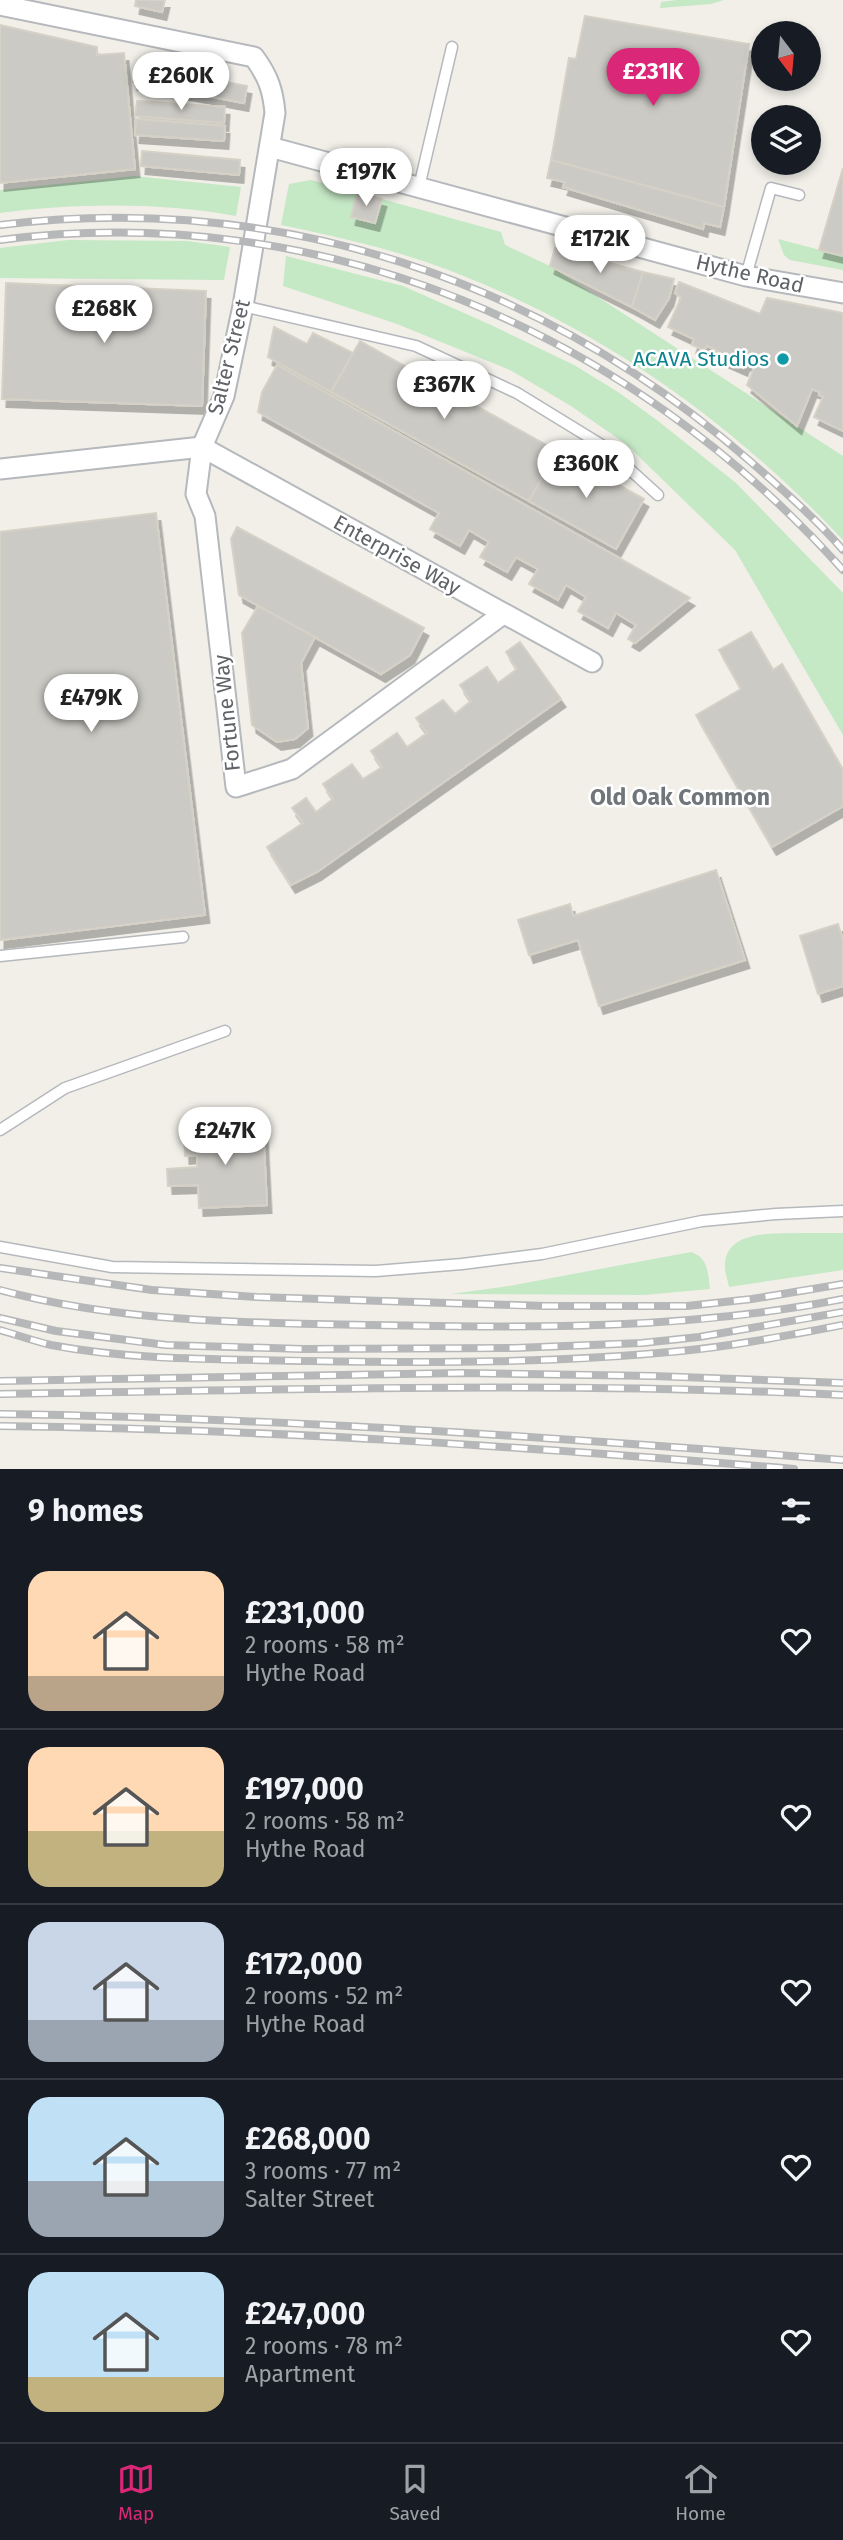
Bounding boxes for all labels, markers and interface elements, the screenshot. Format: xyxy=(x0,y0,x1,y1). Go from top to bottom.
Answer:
north arrow xyxy=(751,21,821,91)
map controls xyxy=(751,21,821,175)
pin: £231K xyxy=(604,48,702,108)
pin: £260K xyxy=(132,52,230,112)
text: £231K xyxy=(623,57,683,85)
text: £260K xyxy=(148,61,214,89)
button: layers xyxy=(751,105,821,175)
pin: £197K xyxy=(317,148,415,208)
text: £197K xyxy=(336,157,396,185)
pin: £172K xyxy=(551,216,649,275)
text: £172K xyxy=(570,224,630,252)
street label: Hythe Road xyxy=(694,249,806,299)
pin: £268K xyxy=(55,286,153,345)
text: £268K xyxy=(71,294,137,322)
street label: Salter Street xyxy=(202,296,256,417)
place label: ACAVA Studios xyxy=(633,346,769,372)
marker: ACAVA Studios xyxy=(775,351,791,367)
pin: £367K xyxy=(395,362,493,421)
text: £367K xyxy=(413,370,475,398)
pin: £360K xyxy=(537,440,635,500)
text: £360K xyxy=(553,449,619,477)
street label: Enterprise Way xyxy=(329,509,466,601)
street label: Fortune Way xyxy=(208,653,246,773)
pin: £479K xyxy=(42,674,140,734)
text: £479K xyxy=(60,683,122,711)
district label: Old Oak Common xyxy=(590,783,770,811)
pin: £247K xyxy=(176,1108,274,1167)
text: £247K xyxy=(194,1116,256,1144)
icon: filters xyxy=(777,1492,815,1530)
text: 9 homes xyxy=(28,1493,143,1529)
text: £231,000 xyxy=(245,1595,365,1631)
icon: home xyxy=(84,1599,168,1683)
icon: heart xyxy=(777,1622,815,1660)
text: 2 rooms · 58 m² xyxy=(245,1631,405,1659)
text: Hythe Road xyxy=(245,1659,365,1687)
text: £197,000 xyxy=(245,1771,364,1807)
icon: home xyxy=(84,1775,168,1859)
icon: heart xyxy=(777,1798,815,1836)
text: 2 rooms · 58 m² xyxy=(245,1807,405,1835)
text: Hythe Road xyxy=(245,1835,365,1863)
text: £172,000 xyxy=(245,1946,363,1982)
icon: home xyxy=(84,1950,168,2034)
icon: heart xyxy=(777,1973,815,2011)
text: 2 rooms · 52 m² xyxy=(245,1982,403,2010)
text: Hythe Road xyxy=(245,2010,365,2038)
text: £268,000 xyxy=(245,2121,370,2157)
icon: home xyxy=(84,2125,168,2209)
icon: heart xyxy=(777,2148,815,2186)
text: 3 rooms · 77 m² xyxy=(245,2157,401,2185)
text: Salter Street xyxy=(245,2185,374,2213)
text: £247,000 xyxy=(245,2296,365,2332)
icon: home xyxy=(84,2300,168,2384)
icon: heart xyxy=(777,2323,815,2361)
text: 2 rooms · 78 m² xyxy=(245,2332,403,2360)
text: Apartment xyxy=(245,2360,355,2388)
tab: Map xyxy=(117,2460,155,2525)
tab: Saved xyxy=(389,2460,441,2525)
tab: Home xyxy=(675,2460,726,2525)

